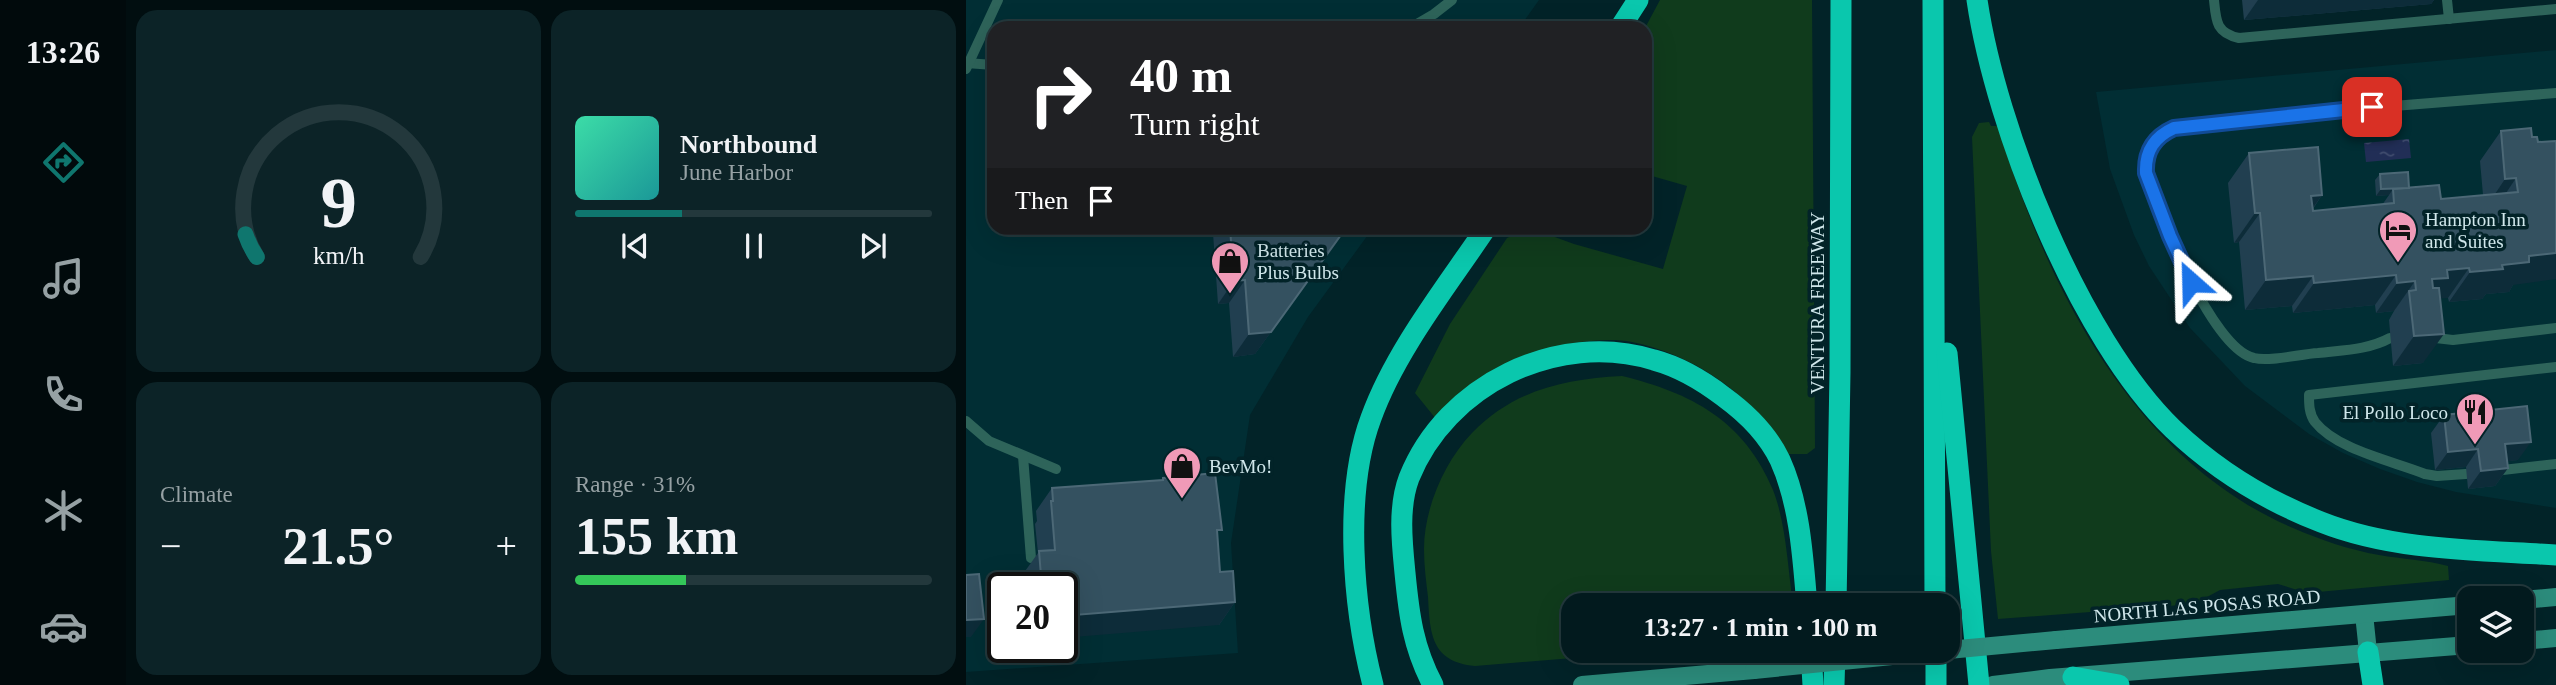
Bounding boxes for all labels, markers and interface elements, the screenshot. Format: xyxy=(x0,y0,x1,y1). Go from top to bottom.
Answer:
text: 13:26 xyxy=(26,34,100,70)
text: 40 m xyxy=(1130,48,1232,103)
icon: right xyxy=(1015,49,1106,140)
pin xyxy=(2342,77,2402,137)
icon: arrive xyxy=(2353,88,2391,126)
text: Turn right xyxy=(1130,106,1260,142)
text: Northbound xyxy=(680,130,817,159)
icon: directions xyxy=(39,138,88,187)
text: June Harbor xyxy=(680,160,793,185)
text: 9 xyxy=(320,162,357,243)
icon: arrive xyxy=(1082,182,1120,220)
text: Then xyxy=(1015,186,1068,215)
hotel icon: Hampton Inn and Suites xyxy=(2377,209,2419,264)
place label: Hampton Inn and Suites xyxy=(2425,209,2526,252)
street label: VENTURA FREEWAY xyxy=(1807,211,1828,394)
icon: previous xyxy=(616,227,654,265)
icon: pause xyxy=(735,227,773,265)
icon: next xyxy=(854,227,892,265)
shop icon: Batteries Plus Bulbs xyxy=(1209,240,1251,295)
place label: Batteries Plus Bulbs xyxy=(1257,240,1339,283)
text: km/h xyxy=(313,242,365,269)
position arrow xyxy=(2154,245,2228,319)
icon: music xyxy=(39,254,88,303)
icon: phone xyxy=(39,370,88,419)
restaurant icon: El Pollo Loco xyxy=(2454,391,2496,446)
place label: El Pollo Loco xyxy=(2342,402,2448,423)
shop icon: BevMo! xyxy=(1161,445,1203,500)
place label: BevMo! xyxy=(1209,456,1272,477)
text: Range · 31% xyxy=(575,472,695,497)
text: Climate xyxy=(160,482,233,507)
icon: climate xyxy=(39,486,88,535)
text: 155 km xyxy=(575,508,738,565)
text: 21.5° xyxy=(283,518,394,575)
text: − xyxy=(160,525,181,567)
text: + xyxy=(496,525,517,567)
speed limit sign: 20 xyxy=(987,572,1078,663)
street label: NORTH LAS POSAS ROAD xyxy=(2093,586,2321,626)
map controls xyxy=(2457,586,2534,663)
button: layers xyxy=(2457,586,2534,663)
icon: car xyxy=(39,602,88,651)
text: 13:27 · 1 min · 100 m xyxy=(1644,613,1878,642)

